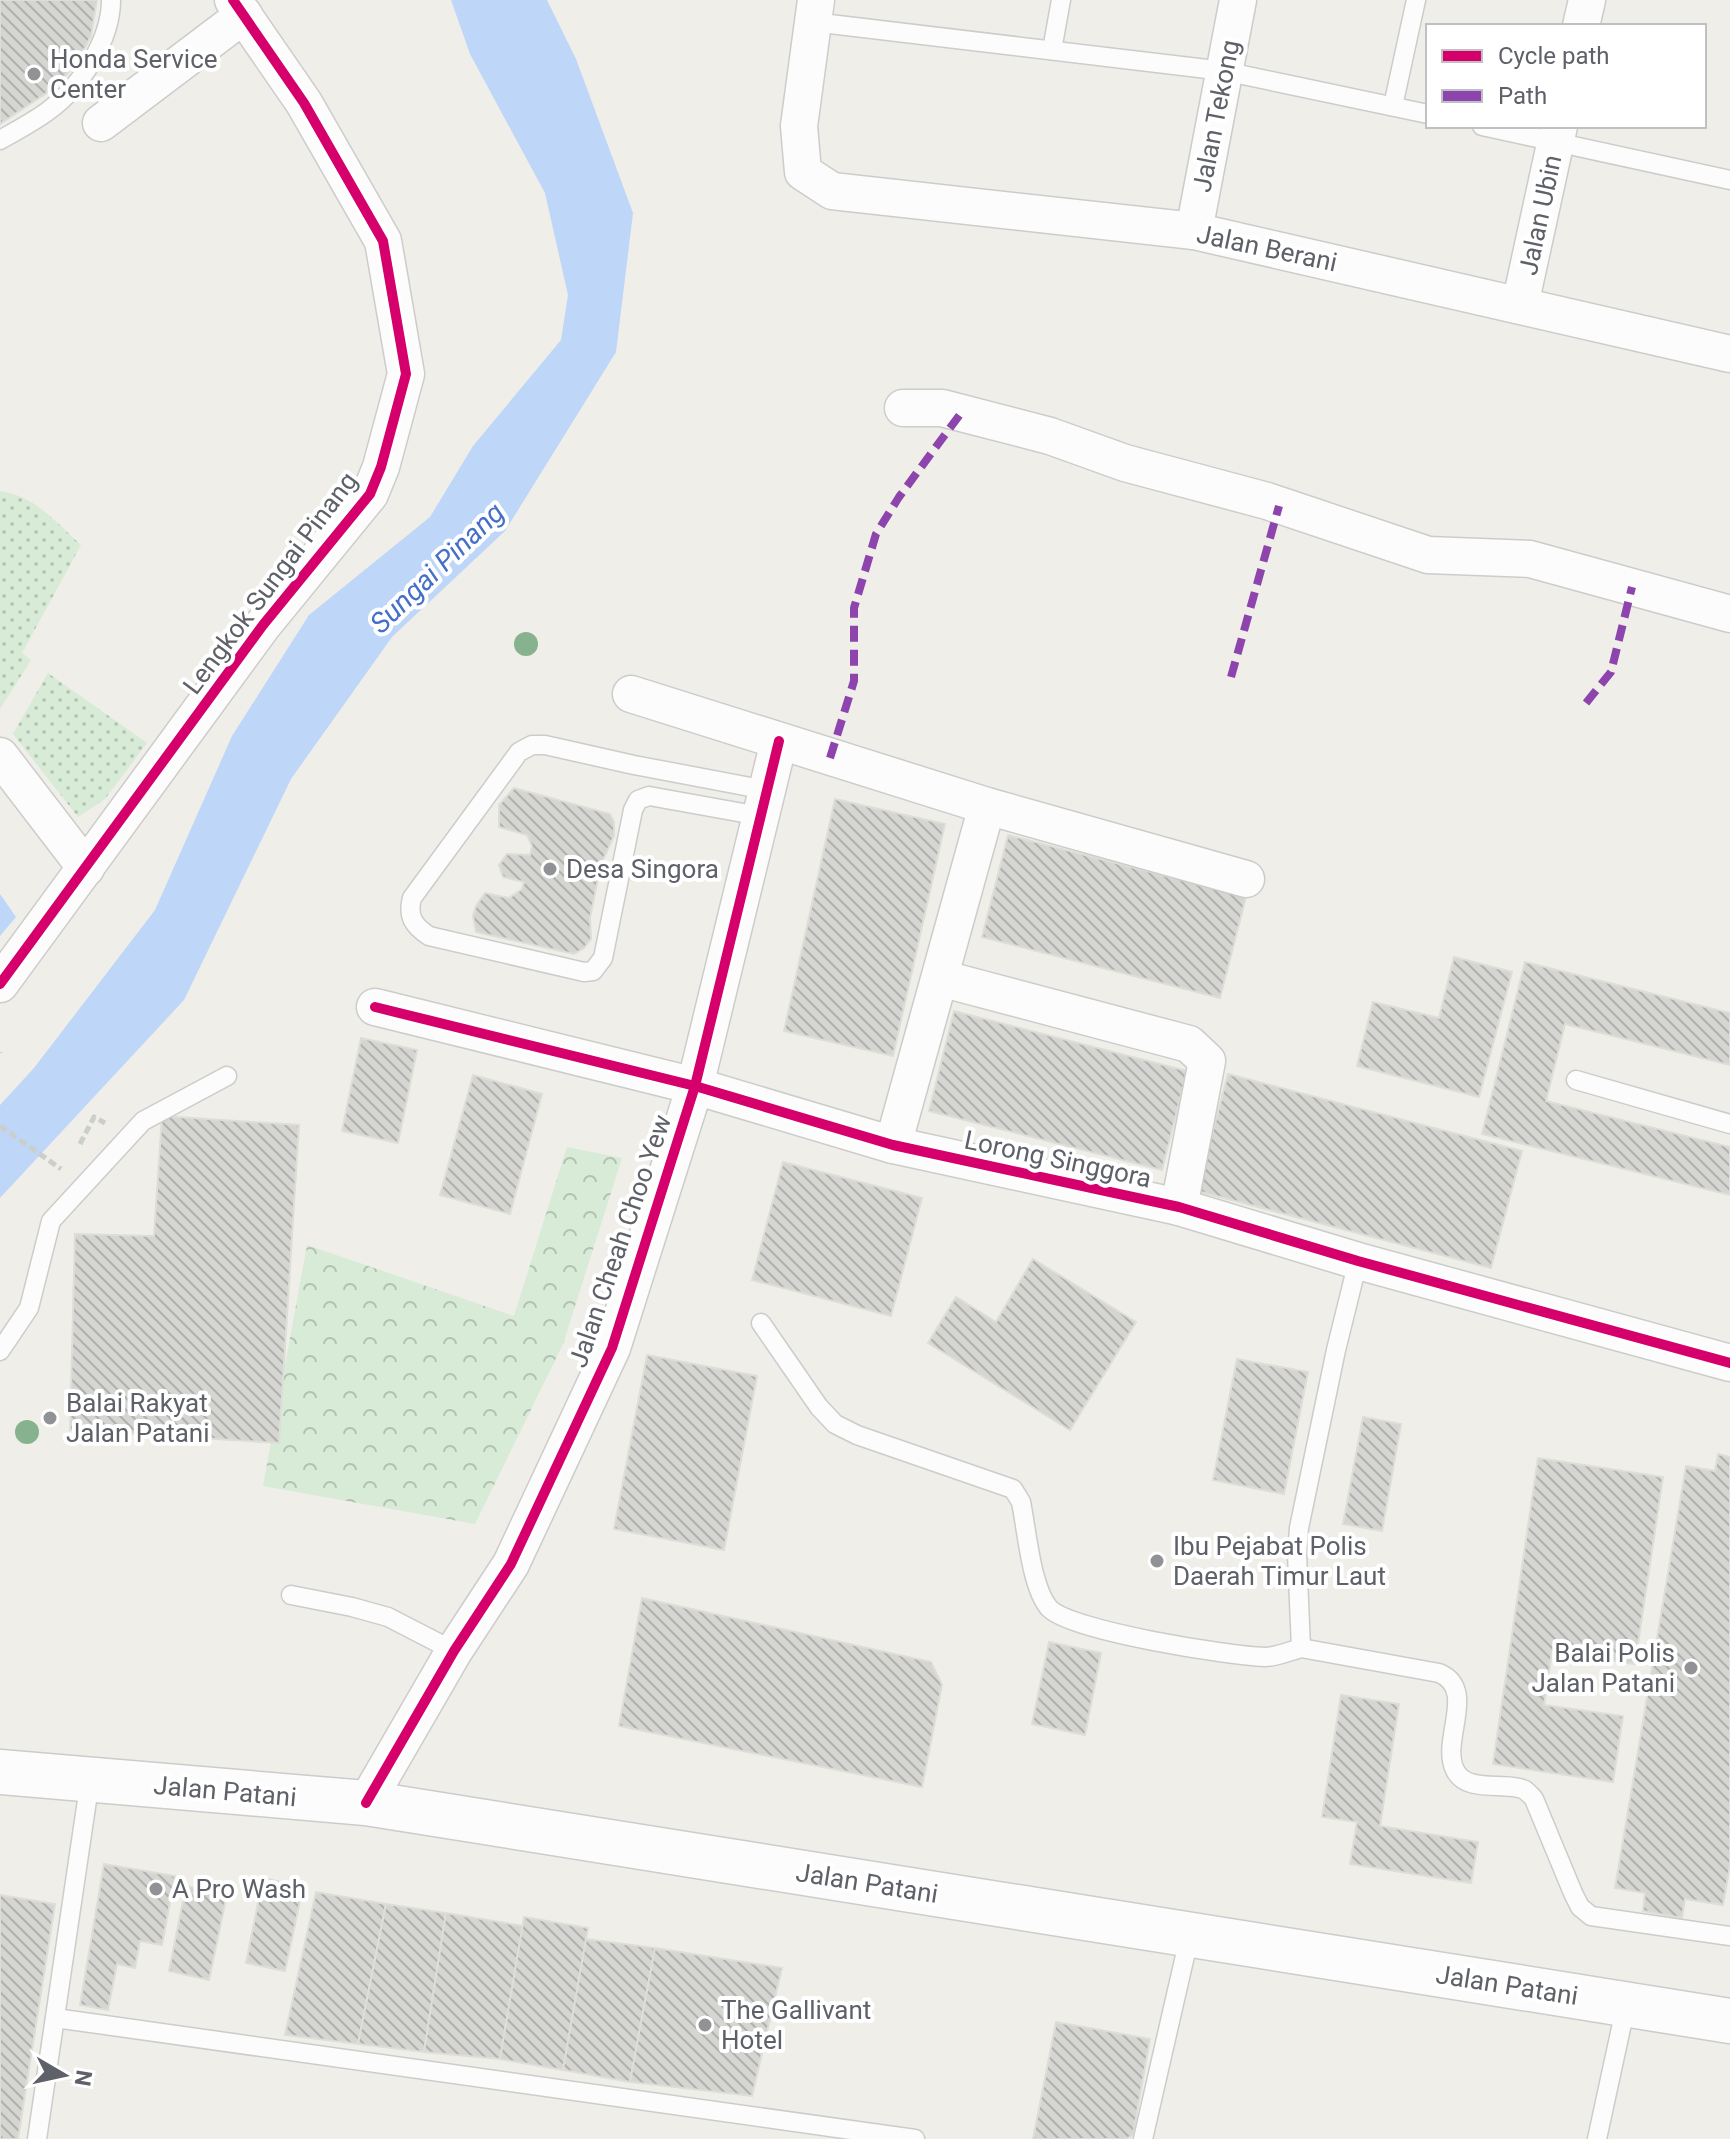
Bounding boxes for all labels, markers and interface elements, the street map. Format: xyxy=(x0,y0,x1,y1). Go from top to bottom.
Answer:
legend xyxy=(1426,24,1706,128)
street label: Jalan Tekong xyxy=(1187,37,1245,195)
text: Cycle path xyxy=(1498,42,1610,70)
place label: Honda Service Center xyxy=(50,44,218,104)
marker: Honda Service Center xyxy=(25,65,43,83)
text: Path xyxy=(1498,82,1547,110)
street label: Jalan Ubin xyxy=(1513,152,1567,278)
street label: Jalan Berani xyxy=(1194,218,1340,278)
street label: Lengkok Sungai Pinang xyxy=(177,466,363,700)
water label: Sungai Pinang xyxy=(363,496,511,640)
place label: Desa Singora xyxy=(566,854,719,884)
marker: Desa Singora xyxy=(541,860,559,878)
street label: Jalan Cheah Choo Yew xyxy=(563,1111,677,1371)
street label: Lorong Singgora xyxy=(962,1125,1154,1193)
place label: Balai Rakyat Jalan Patani xyxy=(66,1388,210,1448)
marker: Balai Rakyat Jalan Patani xyxy=(41,1409,59,1427)
place label: Ibu Pejabat Polis Daerah Timur Laut xyxy=(1173,1531,1386,1591)
marker: Ibu Pejabat Polis Daerah Timur Laut xyxy=(1148,1552,1166,1570)
place label: Balai Polis Jalan Patani xyxy=(1532,1638,1675,1698)
marker: Balai Polis Jalan Patani xyxy=(1682,1659,1700,1677)
street label: Jalan Patani xyxy=(152,1770,298,1812)
street label: Jalan Patani xyxy=(794,1857,940,1909)
place label: A Pro Wash xyxy=(172,1874,306,1904)
marker: A Pro Wash xyxy=(147,1880,165,1898)
street label: Jalan Patani xyxy=(1434,1959,1580,2011)
place label: The Gallivant Hotel xyxy=(721,1995,871,2055)
marker: The Gallivant Hotel xyxy=(696,2016,714,2034)
north arrow xyxy=(24,2035,104,2115)
text: N xyxy=(70,2068,97,2088)

